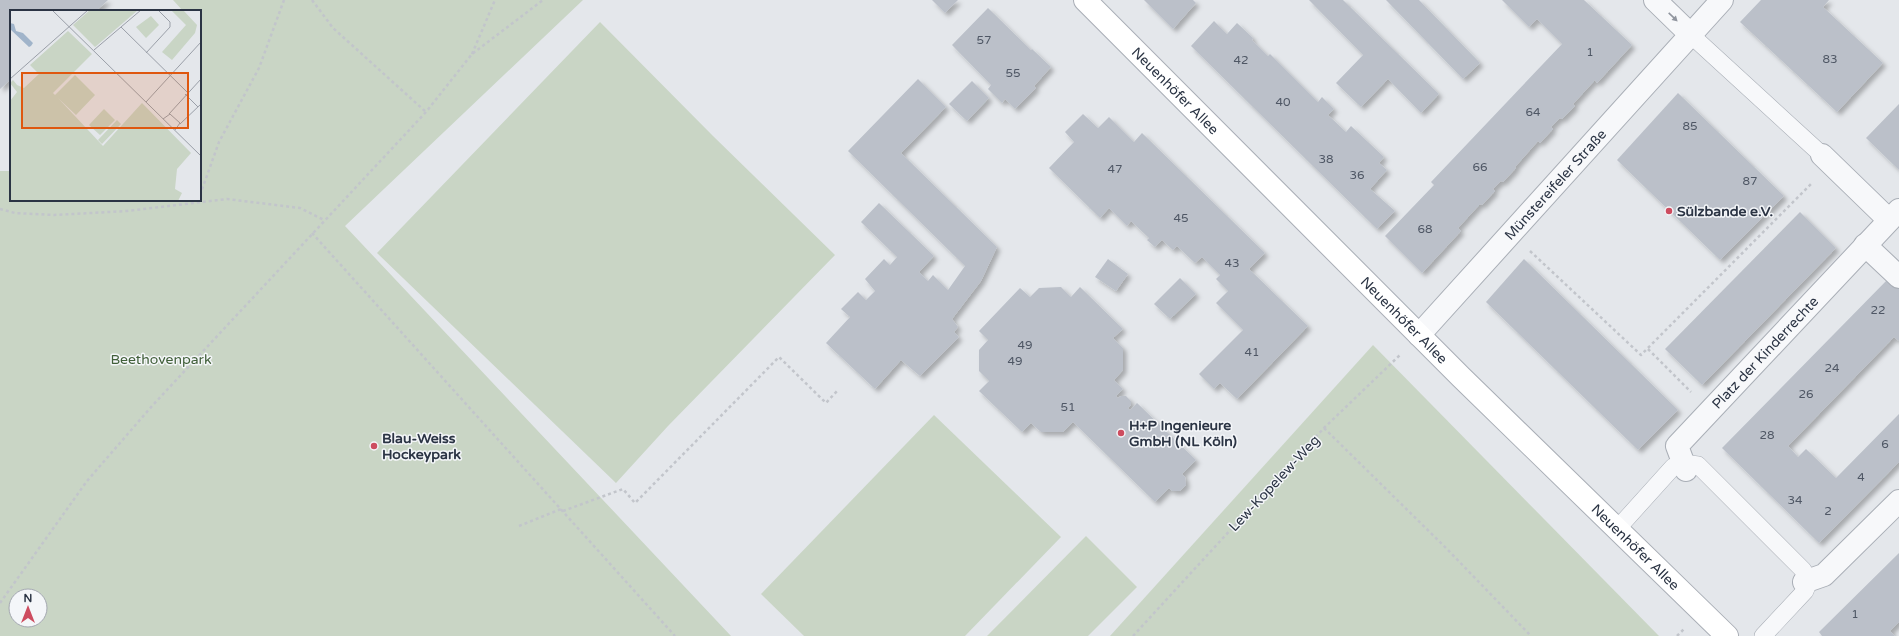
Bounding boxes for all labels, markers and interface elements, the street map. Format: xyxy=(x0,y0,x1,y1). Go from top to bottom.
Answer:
inset map xyxy=(10,10,201,201)
one-way arrow xyxy=(1668,12,1678,22)
house number: 57 xyxy=(976,33,992,47)
street label: Neuenhöfer Allee xyxy=(1128,44,1222,138)
house number: 1 xyxy=(1586,45,1594,59)
house number: 83 xyxy=(1822,52,1838,66)
house number: 42 xyxy=(1233,53,1249,67)
house number: 55 xyxy=(1005,66,1021,80)
house number: 40 xyxy=(1275,95,1291,109)
house number: 64 xyxy=(1525,105,1541,119)
house number: 85 xyxy=(1682,119,1698,133)
street label: Münstereifeler Straße xyxy=(1501,126,1610,244)
house number: 38 xyxy=(1318,152,1334,166)
house number: 66 xyxy=(1472,160,1488,174)
house number: 47 xyxy=(1107,162,1123,176)
house number: 36 xyxy=(1349,168,1365,182)
house number: 87 xyxy=(1742,174,1758,188)
place label: Sülzbande e.V. xyxy=(1677,203,1773,220)
marker: Sülzbande e.V. xyxy=(1664,206,1674,216)
house number: 45 xyxy=(1173,211,1189,225)
house number: 68 xyxy=(1417,222,1433,236)
house number: 43 xyxy=(1224,256,1240,270)
street label: Neuenhöfer Allee xyxy=(1357,273,1451,368)
street label: Platz der Kinderrechte xyxy=(1708,293,1822,413)
house number: 22 xyxy=(1870,303,1886,317)
house number: 49 xyxy=(1017,338,1033,352)
house number: 41 xyxy=(1244,345,1260,359)
park label: Beethovenpark xyxy=(110,351,212,368)
house number: 49 xyxy=(1007,354,1023,368)
house number: 24 xyxy=(1824,361,1840,375)
house number: 26 xyxy=(1798,387,1814,401)
house number: 51 xyxy=(1060,400,1076,414)
place label: H+P Ingenieure GmbH (NL Köln) xyxy=(1129,417,1237,450)
marker: H+P Ingenieure GmbH (NL Köln) xyxy=(1116,428,1126,438)
house number: 28 xyxy=(1759,428,1775,442)
place label: Blau-Weiss Hockeypark xyxy=(382,430,461,463)
street label: Lew-Kopelew-Weg xyxy=(1225,432,1323,535)
house number: 6 xyxy=(1881,437,1889,451)
marker: Blau-Weiss Hockeypark xyxy=(369,441,379,451)
house number: 4 xyxy=(1857,470,1865,484)
house number: 34 xyxy=(1787,493,1803,507)
street label: Neuenhöfer Allee xyxy=(1588,501,1683,594)
house number: 2 xyxy=(1824,504,1832,518)
north arrow xyxy=(8,588,48,628)
text: N xyxy=(24,592,32,605)
house number: 1 xyxy=(1851,607,1859,621)

